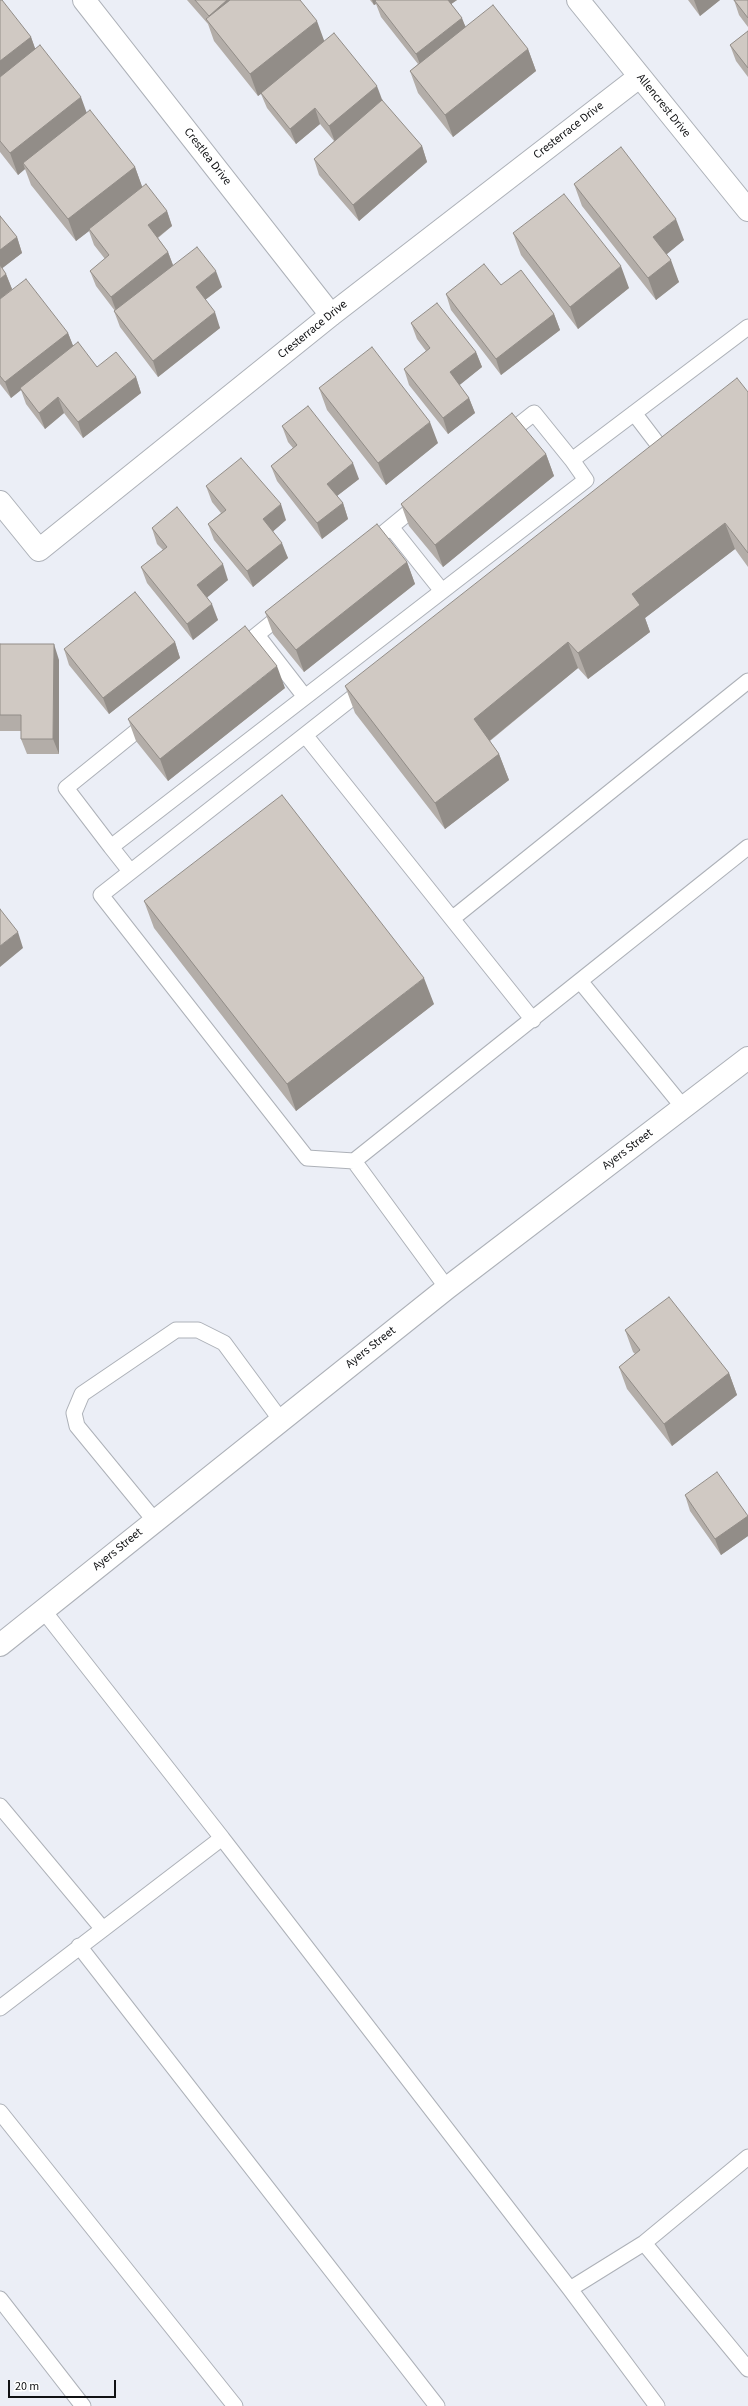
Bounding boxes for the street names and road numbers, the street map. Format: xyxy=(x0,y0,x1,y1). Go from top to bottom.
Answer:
street label: Allencrest Drive xyxy=(633,71,693,141)
street label: Cresterrace Drive xyxy=(531,99,607,163)
street label: Crestlea Drive xyxy=(180,125,234,189)
street label: Cresterrace Drive xyxy=(275,298,351,362)
street label: Ayers Street xyxy=(600,1126,656,1174)
street label: Ayers Street xyxy=(343,1324,399,1372)
street label: Ayers Street xyxy=(90,1526,146,1574)

